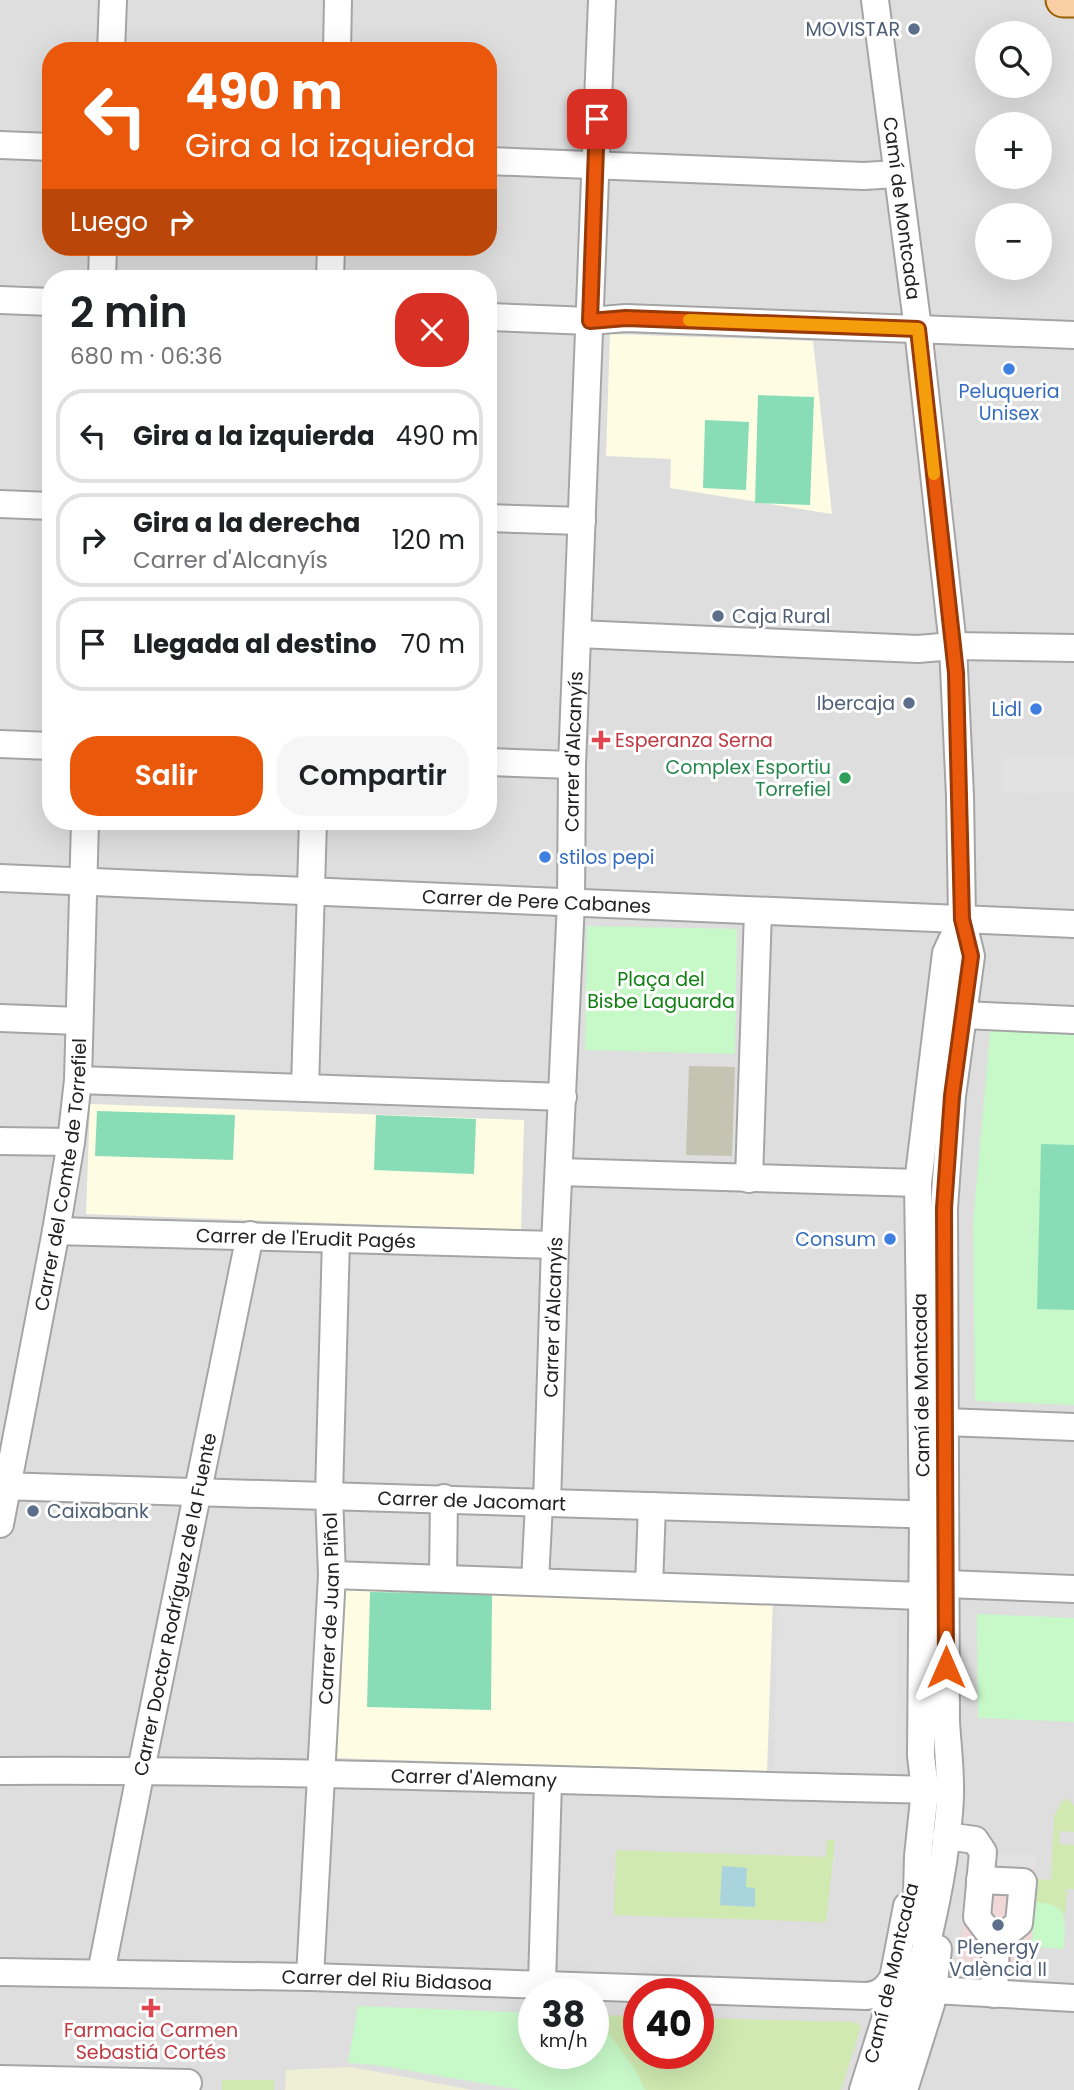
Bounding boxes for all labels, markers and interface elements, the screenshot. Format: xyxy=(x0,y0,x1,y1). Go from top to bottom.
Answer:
place label: MOVISTAR xyxy=(805,16,900,43)
marker: MOVISTAR xyxy=(906,21,922,37)
map controls xyxy=(975,21,1052,280)
button: search xyxy=(975,21,1052,98)
text: 490 m xyxy=(185,58,343,126)
icon: left xyxy=(70,70,161,161)
pin xyxy=(567,89,627,149)
icon: arrive xyxy=(578,100,616,138)
button: + xyxy=(975,112,1052,189)
street label: Camí de Montcada xyxy=(876,115,927,301)
text: Gira a la izquierda xyxy=(185,123,476,168)
icon: right xyxy=(162,203,200,241)
button: − xyxy=(975,203,1052,280)
text: Luego xyxy=(70,204,148,240)
text: 2 min xyxy=(70,283,188,342)
button: close xyxy=(395,293,469,367)
text: 680 m · 06:36 xyxy=(70,340,223,372)
marker: Peluqueria Unisex xyxy=(1001,361,1017,377)
place label: Peluqueria Unisex xyxy=(958,378,1060,427)
icon: left xyxy=(74,417,112,455)
text: Gira a la izquierda xyxy=(133,418,375,454)
text: 490 m xyxy=(396,418,478,454)
text: Gira a la derecha xyxy=(133,505,361,541)
icon: right xyxy=(74,521,112,559)
text: 120 m xyxy=(392,522,465,558)
text: Carrer d'Alcanyís xyxy=(133,544,328,576)
place label: Caja Rural xyxy=(732,603,830,630)
marker: Caja Rural xyxy=(710,608,726,624)
icon: arrive xyxy=(74,625,112,663)
text: Llegada al destino xyxy=(133,626,377,662)
text: 70 m xyxy=(401,626,465,662)
street label: Carrer d'Alcanyís xyxy=(559,671,590,832)
place label: Ibercaja xyxy=(817,690,895,717)
marker: Ibercaja xyxy=(901,695,917,711)
place label: Lidl xyxy=(992,696,1022,723)
marker: Lidl xyxy=(1028,701,1044,717)
place label: Esperanza Serna xyxy=(615,727,773,754)
marker: Esperanza Serna xyxy=(593,732,609,748)
button: Salir xyxy=(70,736,263,816)
button: Compartir xyxy=(277,736,469,816)
place label: Complex Esportiu Torrefiel xyxy=(666,754,831,803)
marker: Complex Esportiu Torrefiel xyxy=(837,770,853,786)
place label: stilos pepi xyxy=(559,844,654,871)
marker: stilos pepi xyxy=(537,849,553,865)
street label: Carrer de Pere Cabanes xyxy=(421,883,652,920)
park label: Plaça del Bisbe Laguarda xyxy=(587,966,735,1015)
street label: Carrer del Comte de Torrefiel xyxy=(28,1038,93,1313)
street label: Carrer de l'Erudit Pagés xyxy=(195,1222,416,1255)
place label: Consum xyxy=(795,1226,876,1253)
marker: Consum xyxy=(882,1231,898,1247)
street label: Carrer d'Alcanyís xyxy=(537,1236,569,1398)
street label: Camí de Montcada xyxy=(906,1293,937,1477)
street label: Carrer Doctor Rodríguez de la Fuente xyxy=(127,1430,223,1778)
street label: Carrer de Jacomart xyxy=(377,1485,566,1517)
place label: Caixabank xyxy=(47,1498,149,1525)
marker: Caixabank xyxy=(25,1503,41,1519)
street label: Carrer de Juan Piñol xyxy=(312,1512,346,1705)
position arrow xyxy=(909,1630,983,1704)
street label: Carrer d'Alemany xyxy=(391,1762,558,1794)
street label: Camí de Montcada xyxy=(858,1880,925,2066)
marker: Plenergy València II xyxy=(990,1917,1006,1933)
place label: Plenergy València II xyxy=(949,1934,1047,1983)
street label: Carrer del Riu Bidasoa xyxy=(281,1964,493,1997)
speed limit sign: 40 xyxy=(623,1978,714,2069)
text: 38 xyxy=(542,1990,585,2039)
marker: Farmacia Carmen Sebastiá Cortés xyxy=(143,2000,159,2016)
place label: Farmacia Carmen Sebastiá Cortés xyxy=(64,2017,238,2066)
text: km/h xyxy=(540,2028,587,2053)

